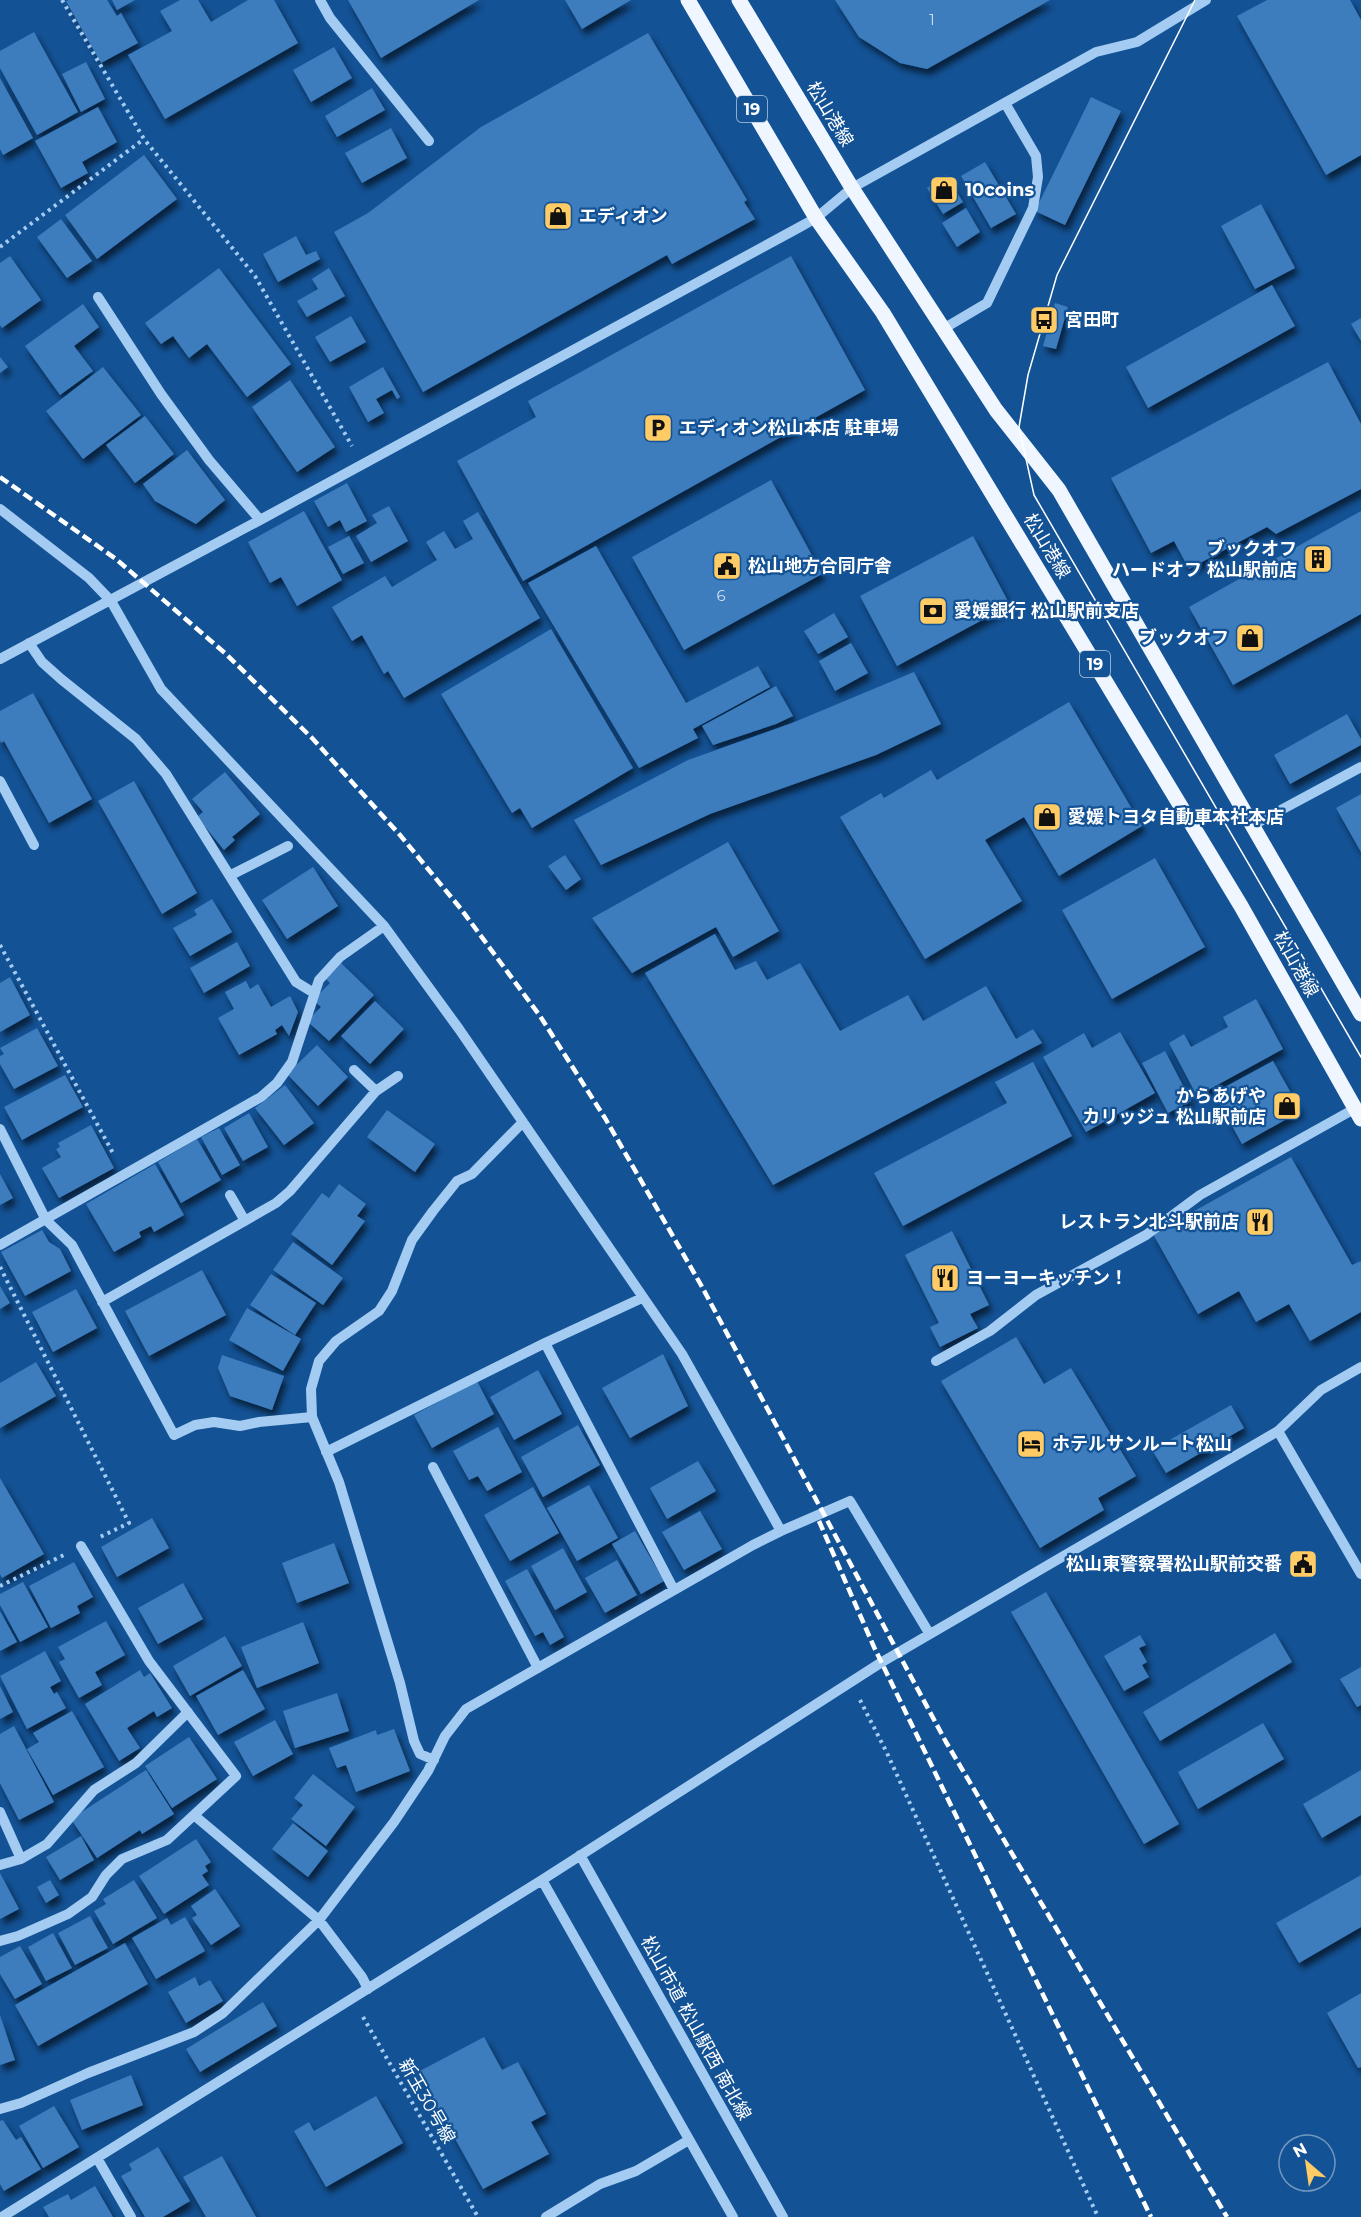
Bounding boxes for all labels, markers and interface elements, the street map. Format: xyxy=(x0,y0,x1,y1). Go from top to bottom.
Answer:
house number: 1 xyxy=(929,10,935,29)
street label: 松山港線 xyxy=(802,77,858,151)
road number: 19 xyxy=(737,96,767,122)
shop icon: 10coins xyxy=(928,174,960,206)
place label: 10coins xyxy=(965,179,1034,201)
shop icon: エディオン xyxy=(542,200,574,232)
place label: エディオン xyxy=(579,205,668,227)
bus stop icon: 宮田町 xyxy=(1028,304,1060,336)
place label: 宮田町 xyxy=(1065,309,1119,331)
parking icon: エディオン松山本店 駐車場 xyxy=(642,412,674,444)
place label: エディオン松山本店 駐車場 xyxy=(679,417,899,439)
street label: 松山港線 xyxy=(1019,509,1075,583)
place label: ブックオフ ハードオフ 松山駅前店 xyxy=(1112,538,1297,581)
building icon: ブックオフ ハードオフ 松山駅前店 xyxy=(1302,543,1334,575)
public building icon: 松山地方合同庁舎 xyxy=(711,550,743,582)
place label: 松山地方合同庁舎 xyxy=(748,555,892,577)
house number: 6 xyxy=(716,586,726,605)
bank icon: 愛媛銀行 松山駅前支店 xyxy=(917,595,949,627)
place label: 愛媛銀行 松山駅前支店 xyxy=(954,600,1139,622)
shop icon: ブックオフ xyxy=(1234,622,1266,654)
place label: ブックオフ xyxy=(1139,627,1229,649)
road number: 19 xyxy=(1080,651,1110,677)
shop icon: 愛媛トヨタ自動車本社本店 xyxy=(1031,801,1063,833)
place label: 愛媛トヨタ自動車本社本店 xyxy=(1068,806,1284,828)
street label: 松山港線 xyxy=(1269,927,1323,1001)
place label: からあげや カリッジュ 松山駅前店 xyxy=(1082,1085,1266,1128)
shop icon: からあげや カリッジュ 松山駅前店 xyxy=(1271,1090,1303,1122)
restaurant icon: レストラン北斗駅前店 xyxy=(1244,1206,1276,1238)
place label: レストラン北斗駅前店 xyxy=(1059,1211,1239,1233)
restaurant icon: ヨーヨーキッチン！ xyxy=(929,1262,961,1294)
place label: ヨーヨーキッチン！ xyxy=(966,1267,1128,1289)
hotel icon: ホテルサンルート松山 xyxy=(1015,1428,1047,1460)
place label: ホテルサンルート松山 xyxy=(1052,1433,1232,1455)
public building icon: 松山東警察署松山駅前交番 xyxy=(1287,1548,1319,1580)
place label: 松山東警察署松山駅前交番 xyxy=(1066,1553,1282,1575)
street label: 松山市道 松山駅西 南北線 xyxy=(636,1932,756,2124)
street label: 新玉30号線 xyxy=(394,2055,460,2147)
north arrow xyxy=(1277,2133,1337,2193)
text: N xyxy=(1290,2139,1310,2162)

